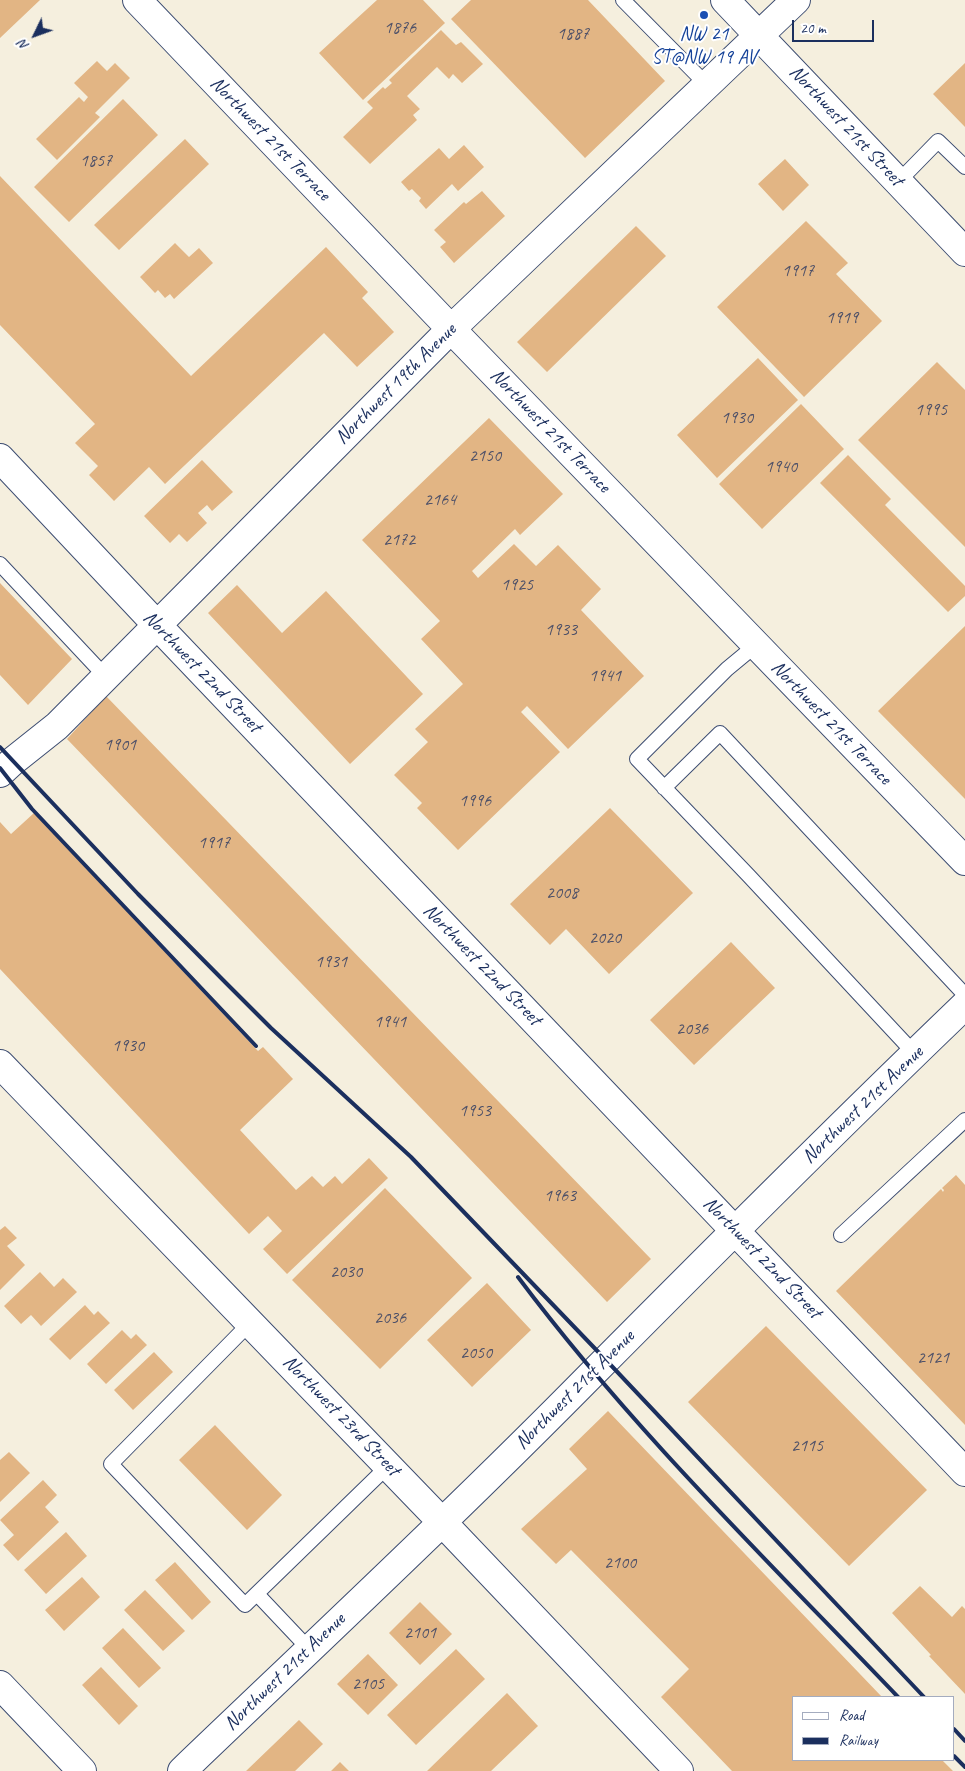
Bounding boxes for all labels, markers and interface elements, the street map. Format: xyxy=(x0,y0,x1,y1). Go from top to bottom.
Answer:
marker: NW 21 ST@NW 19 AV xyxy=(698,9,710,21)
north arrow xyxy=(10,10,60,60)
scale bar xyxy=(795,10,878,42)
house number: 1876 xyxy=(384,17,416,39)
text: 20 m xyxy=(800,19,826,38)
house number: 1887 xyxy=(557,23,589,45)
place label: NW 21 ST@NW 19 AV xyxy=(651,23,757,70)
text: N xyxy=(14,36,33,54)
street label: Northwest 21st Street xyxy=(784,60,908,192)
street label: Northwest 21st Terrace xyxy=(205,72,335,206)
house number: 1857 xyxy=(80,150,112,172)
house number: 1917 xyxy=(782,260,814,282)
house number: 1919 xyxy=(826,307,858,329)
street label: Northwest 19th Avenue xyxy=(330,318,462,450)
street label: Northwest 21st Terrace xyxy=(485,364,615,498)
house number: 1995 xyxy=(915,399,947,421)
house number: 1930 xyxy=(721,407,753,429)
house number: 2150 xyxy=(469,445,501,467)
house number: 1940 xyxy=(765,456,797,478)
house number: 2164 xyxy=(424,489,456,511)
house number: 2172 xyxy=(383,529,415,551)
house number: 1925 xyxy=(501,574,533,596)
street label: Northwest 22nd Street xyxy=(138,606,266,738)
house number: 1933 xyxy=(545,619,577,641)
street label: Northwest 21st Terrace xyxy=(766,656,896,790)
house number: 1941 xyxy=(589,665,621,687)
house number: 1901 xyxy=(104,734,136,756)
house number: 1996 xyxy=(459,790,491,812)
house number: 1917 xyxy=(198,832,230,854)
house number: 2008 xyxy=(546,882,578,904)
street label: Northwest 22nd Street xyxy=(418,899,546,1031)
house number: 2020 xyxy=(589,927,621,949)
house number: 1931 xyxy=(315,951,347,973)
house number: 1941 xyxy=(374,1011,406,1033)
house number: 2036 xyxy=(676,1018,708,1040)
house number: 1930 xyxy=(112,1035,144,1057)
street label: Northwest 21st Avenue xyxy=(797,1041,929,1169)
house number: 1953 xyxy=(459,1100,491,1122)
house number: 1963 xyxy=(544,1185,576,1207)
street label: Northwest 22nd Street xyxy=(698,1192,826,1324)
house number: 2030 xyxy=(330,1261,362,1283)
house number: 2036 xyxy=(374,1307,406,1329)
street label: Northwest 21st Avenue xyxy=(510,1325,640,1455)
house number: 2050 xyxy=(460,1342,492,1364)
house number: 2121 xyxy=(917,1347,949,1369)
street label: Northwest 23rd Street xyxy=(277,1351,405,1481)
house number: 2115 xyxy=(791,1435,823,1457)
house number: 2100 xyxy=(604,1552,636,1574)
street label: Northwest 21st Avenue xyxy=(219,1608,351,1736)
house number: 2101 xyxy=(404,1622,436,1644)
house number: 2105 xyxy=(352,1673,384,1695)
legend xyxy=(792,1696,955,1761)
text: Road xyxy=(839,1706,864,1725)
text: Railway xyxy=(839,1731,878,1750)

